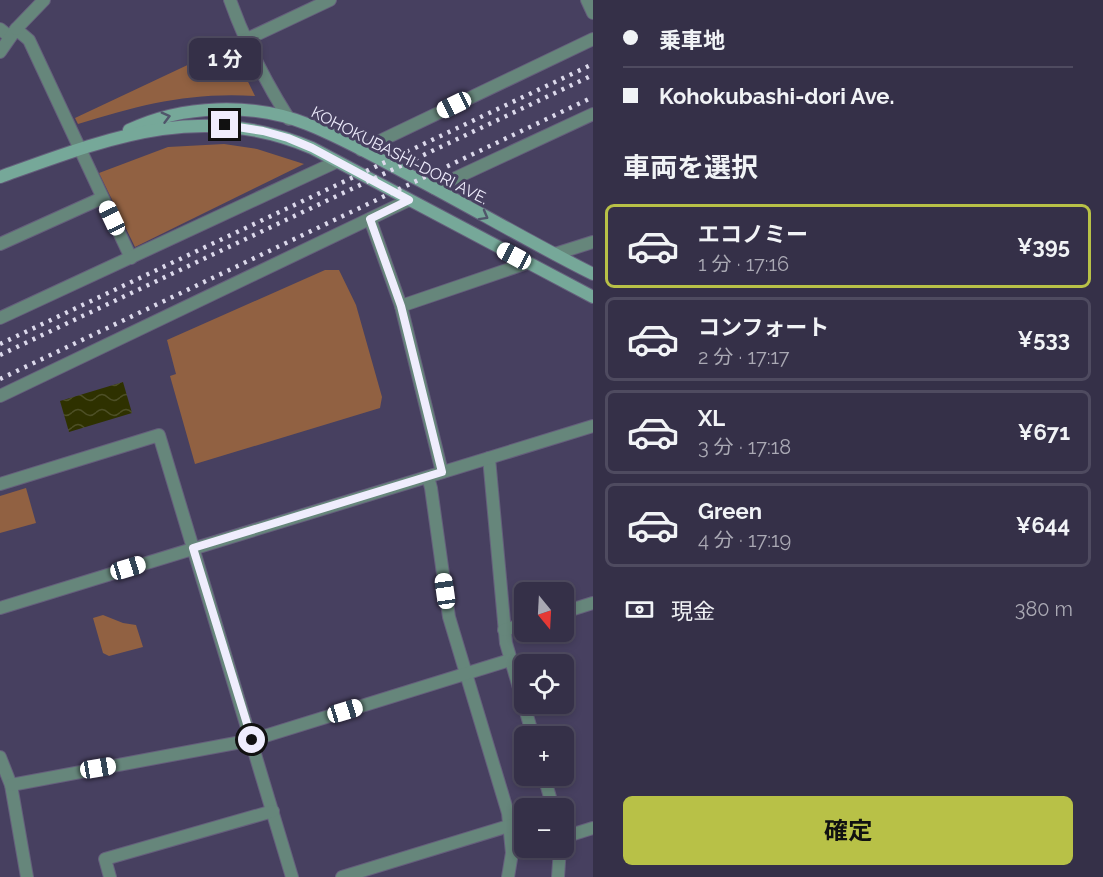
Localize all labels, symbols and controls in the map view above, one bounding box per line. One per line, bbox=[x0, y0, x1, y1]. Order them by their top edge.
text: 乗車地 bbox=[659, 27, 725, 53]
callout: 1 分 bbox=[189, 38, 261, 80]
text: 1 分 bbox=[208, 47, 242, 71]
text: Kohokubashi-dori Ave. bbox=[659, 83, 894, 109]
car bbox=[434, 89, 474, 121]
street label: KOHOKUBASHI-DORI AVE. bbox=[308, 102, 491, 208]
one-way arrow bbox=[161, 111, 171, 124]
route end bbox=[211, 111, 238, 138]
text: 車両を選択 bbox=[623, 152, 758, 183]
car bbox=[96, 198, 128, 238]
one-way arrow bbox=[477, 209, 488, 220]
icon: car bbox=[626, 219, 680, 273]
text: エコノミー bbox=[698, 221, 808, 247]
text: ¥395 bbox=[1017, 233, 1070, 259]
car bbox=[494, 240, 534, 272]
text: 1 分 · 17:16 bbox=[698, 252, 789, 276]
icon: car bbox=[626, 312, 680, 366]
text: コンフォート bbox=[698, 314, 829, 340]
text: ¥533 bbox=[1018, 326, 1070, 352]
text: 2 分 · 17:17 bbox=[698, 345, 790, 369]
icon: car bbox=[626, 405, 680, 459]
text: XL bbox=[698, 405, 725, 431]
text: ¥671 bbox=[1018, 419, 1070, 445]
text: 3 分 · 17:18 bbox=[698, 435, 791, 459]
icon: car bbox=[626, 498, 680, 552]
text: Green bbox=[698, 498, 762, 524]
text: ¥644 bbox=[1016, 512, 1070, 538]
text: 4 分 · 17:19 bbox=[698, 528, 791, 552]
car bbox=[108, 554, 148, 582]
car bbox=[434, 572, 456, 610]
north arrow bbox=[514, 582, 574, 642]
map controls bbox=[514, 582, 574, 858]
icon: cash bbox=[623, 593, 656, 626]
text: 380 m bbox=[1015, 597, 1073, 621]
text: 現金 bbox=[671, 598, 715, 624]
button: locate bbox=[514, 654, 574, 714]
car bbox=[325, 697, 365, 725]
route start bbox=[238, 726, 265, 753]
button: + bbox=[514, 726, 574, 786]
car bbox=[79, 756, 117, 780]
button: 確定 bbox=[623, 796, 1073, 865]
button: − bbox=[514, 798, 574, 858]

